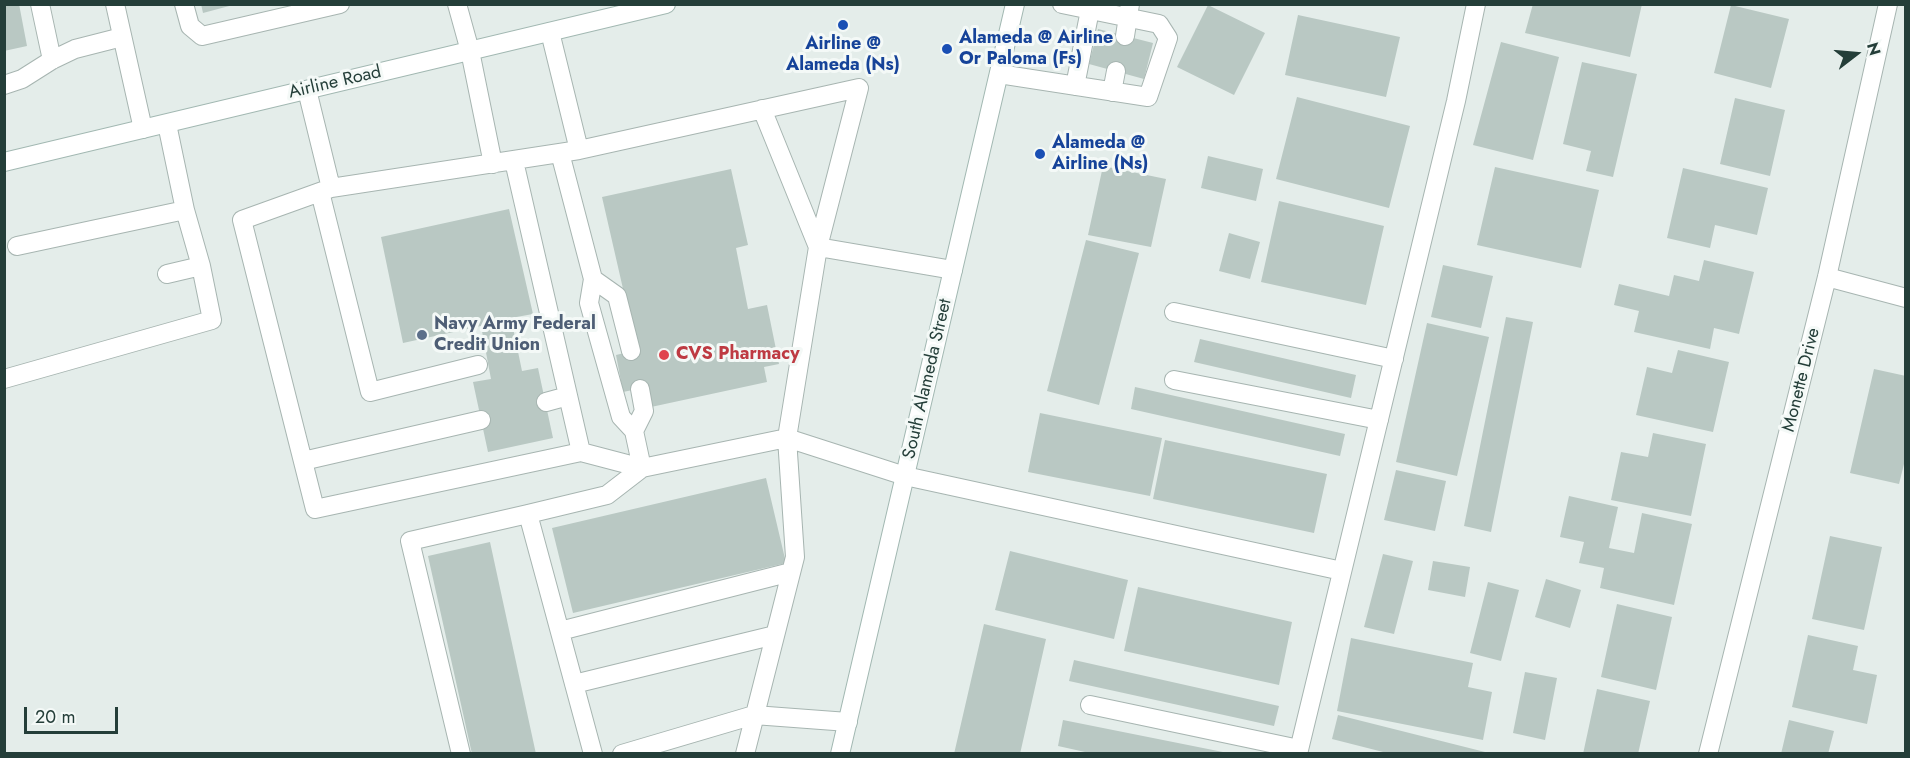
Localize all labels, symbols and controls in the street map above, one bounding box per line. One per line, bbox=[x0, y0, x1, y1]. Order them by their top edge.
marker: Airline @ Alameda (Ns) bbox=[836, 18, 850, 32]
north arrow bbox=[1826, 24, 1886, 84]
place label: Alameda @ Airline Or Paloma (Fs) bbox=[959, 28, 1113, 70]
place label: Airline @ Alameda (Ns) bbox=[786, 34, 900, 76]
text: N bbox=[1861, 40, 1887, 58]
marker: Alameda @ Airline Or Paloma (Fs) bbox=[940, 42, 954, 56]
street label: Airline Road bbox=[287, 62, 383, 104]
place label: Alameda @ Airline (Ns) bbox=[1052, 133, 1148, 176]
marker: Alameda @ Airline (Ns) bbox=[1033, 147, 1047, 161]
street label: South Alameda Street bbox=[899, 297, 957, 461]
place label: Navy Army Federal Credit Union bbox=[434, 314, 596, 356]
street label: Monette Drive bbox=[1779, 326, 1825, 434]
marker: Navy Army Federal Credit Union bbox=[415, 328, 429, 342]
place label: CVS Pharmacy bbox=[676, 344, 800, 366]
marker: CVS Pharmacy bbox=[657, 348, 671, 362]
scale bar bbox=[27, 695, 122, 733]
text: 20 m bbox=[35, 704, 75, 730]

